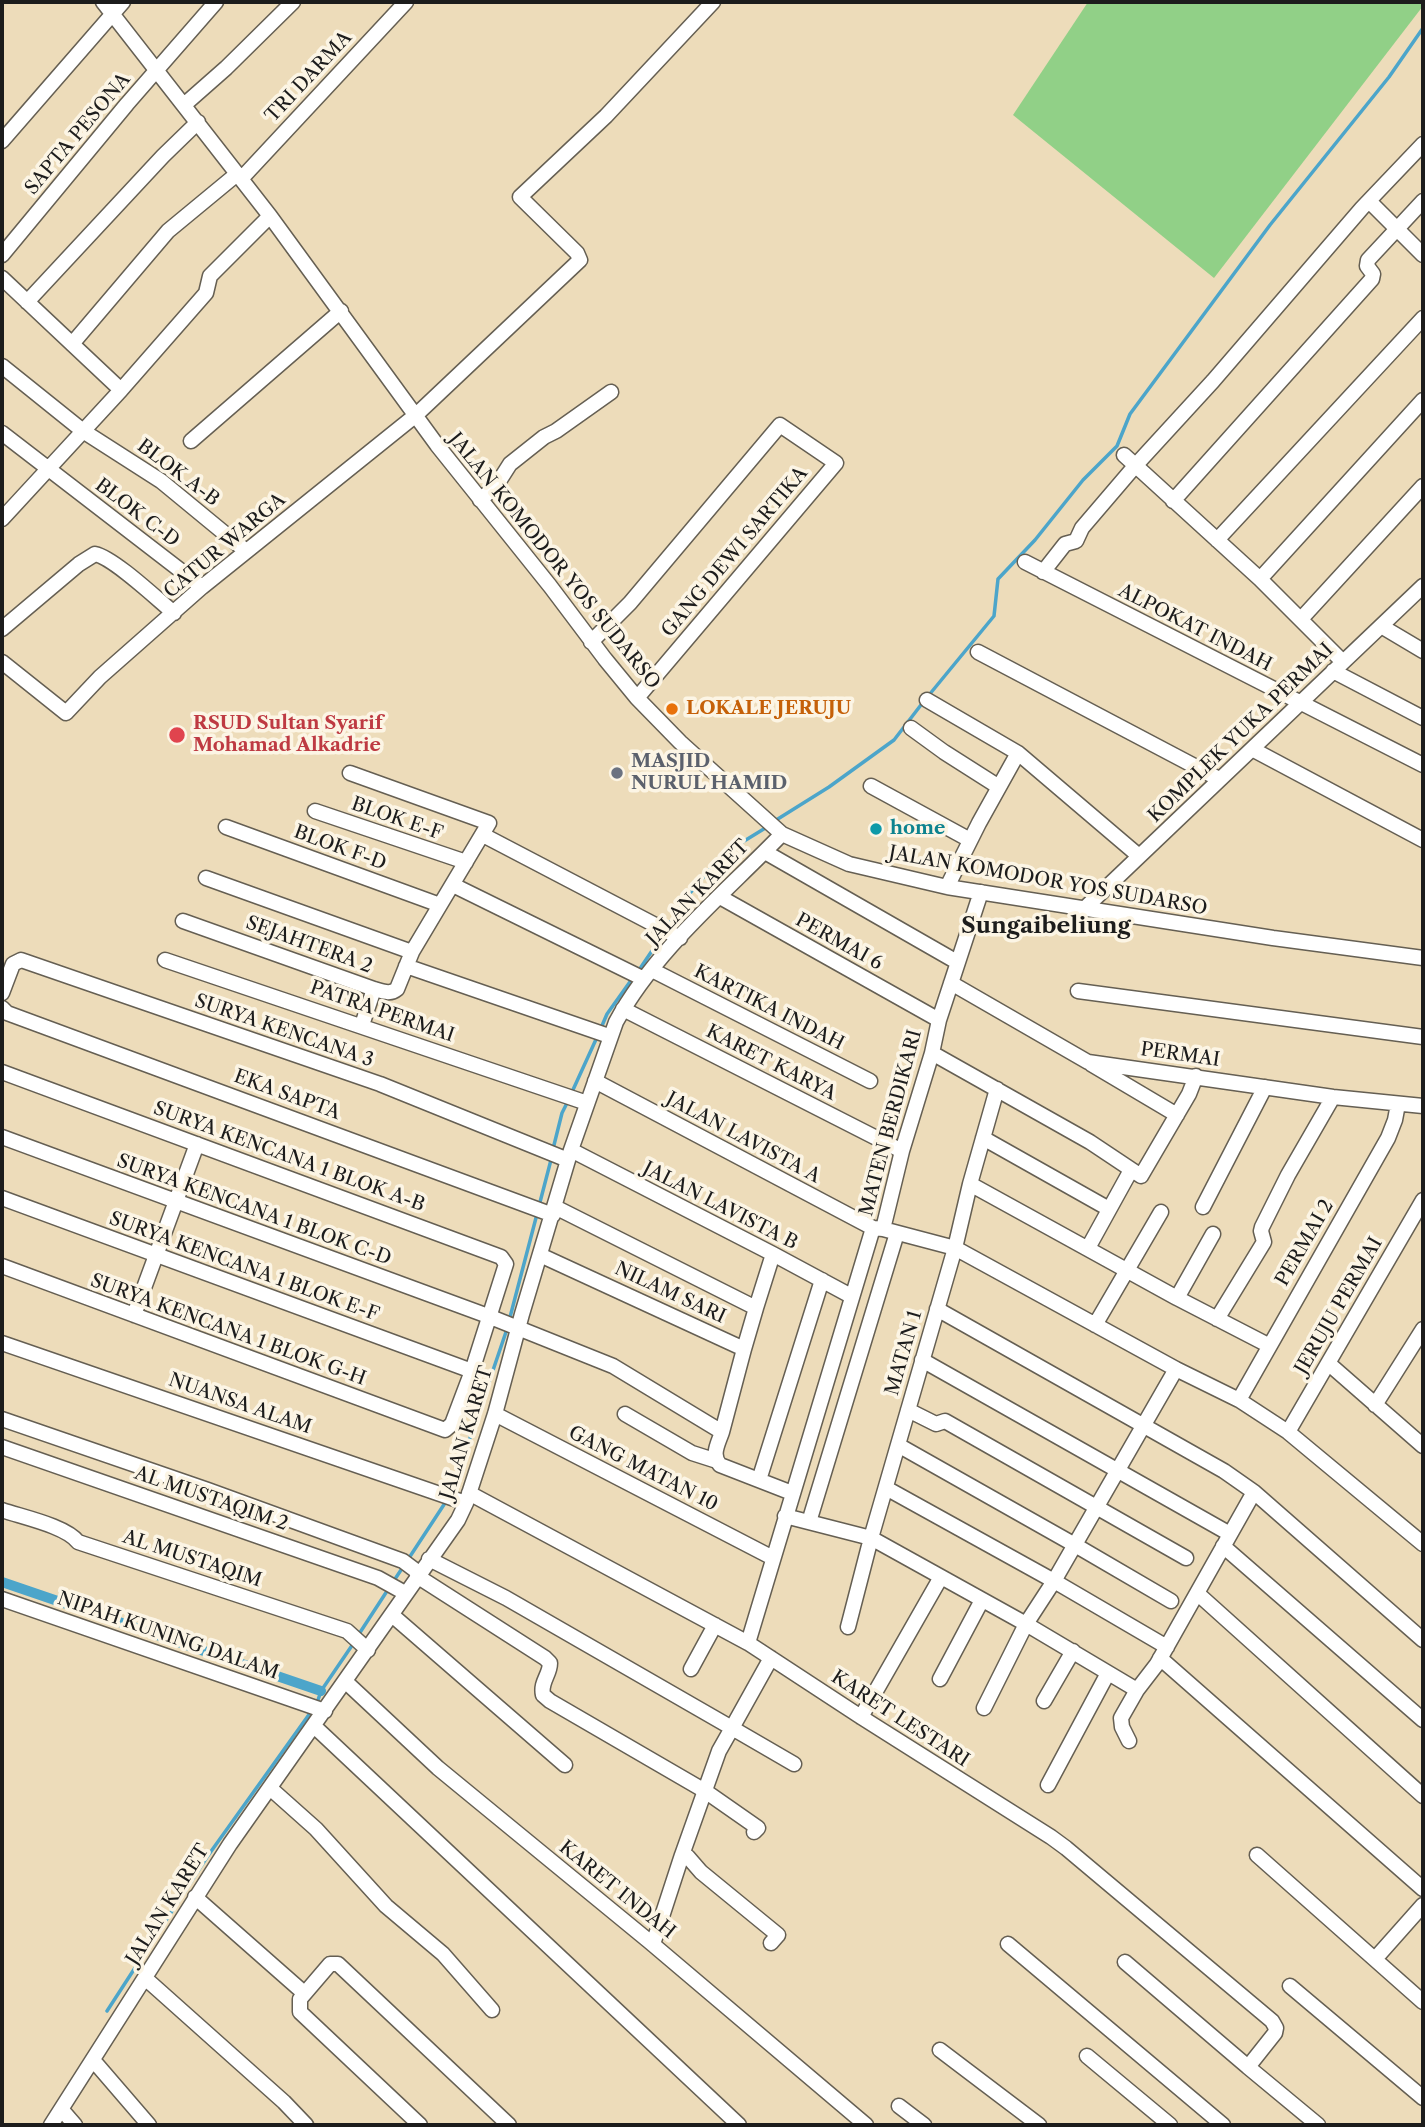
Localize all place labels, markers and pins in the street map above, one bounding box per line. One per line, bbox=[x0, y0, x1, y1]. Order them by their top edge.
place label: LOKALE JERUJU bbox=[686, 698, 851, 720]
marker: LOKALE JERUJU bbox=[664, 701, 680, 717]
place label: RSUD Sultan Syarif Mohamad Alkadrie bbox=[193, 713, 383, 757]
marker: RSUD Sultan Syarif Mohamad Alkadrie bbox=[167, 725, 187, 745]
place label: MASJID NURUL HAMID bbox=[631, 751, 787, 795]
marker: MASJID NURUL HAMID bbox=[609, 765, 625, 781]
place label: home bbox=[890, 818, 945, 840]
marker: home bbox=[868, 821, 884, 837]

